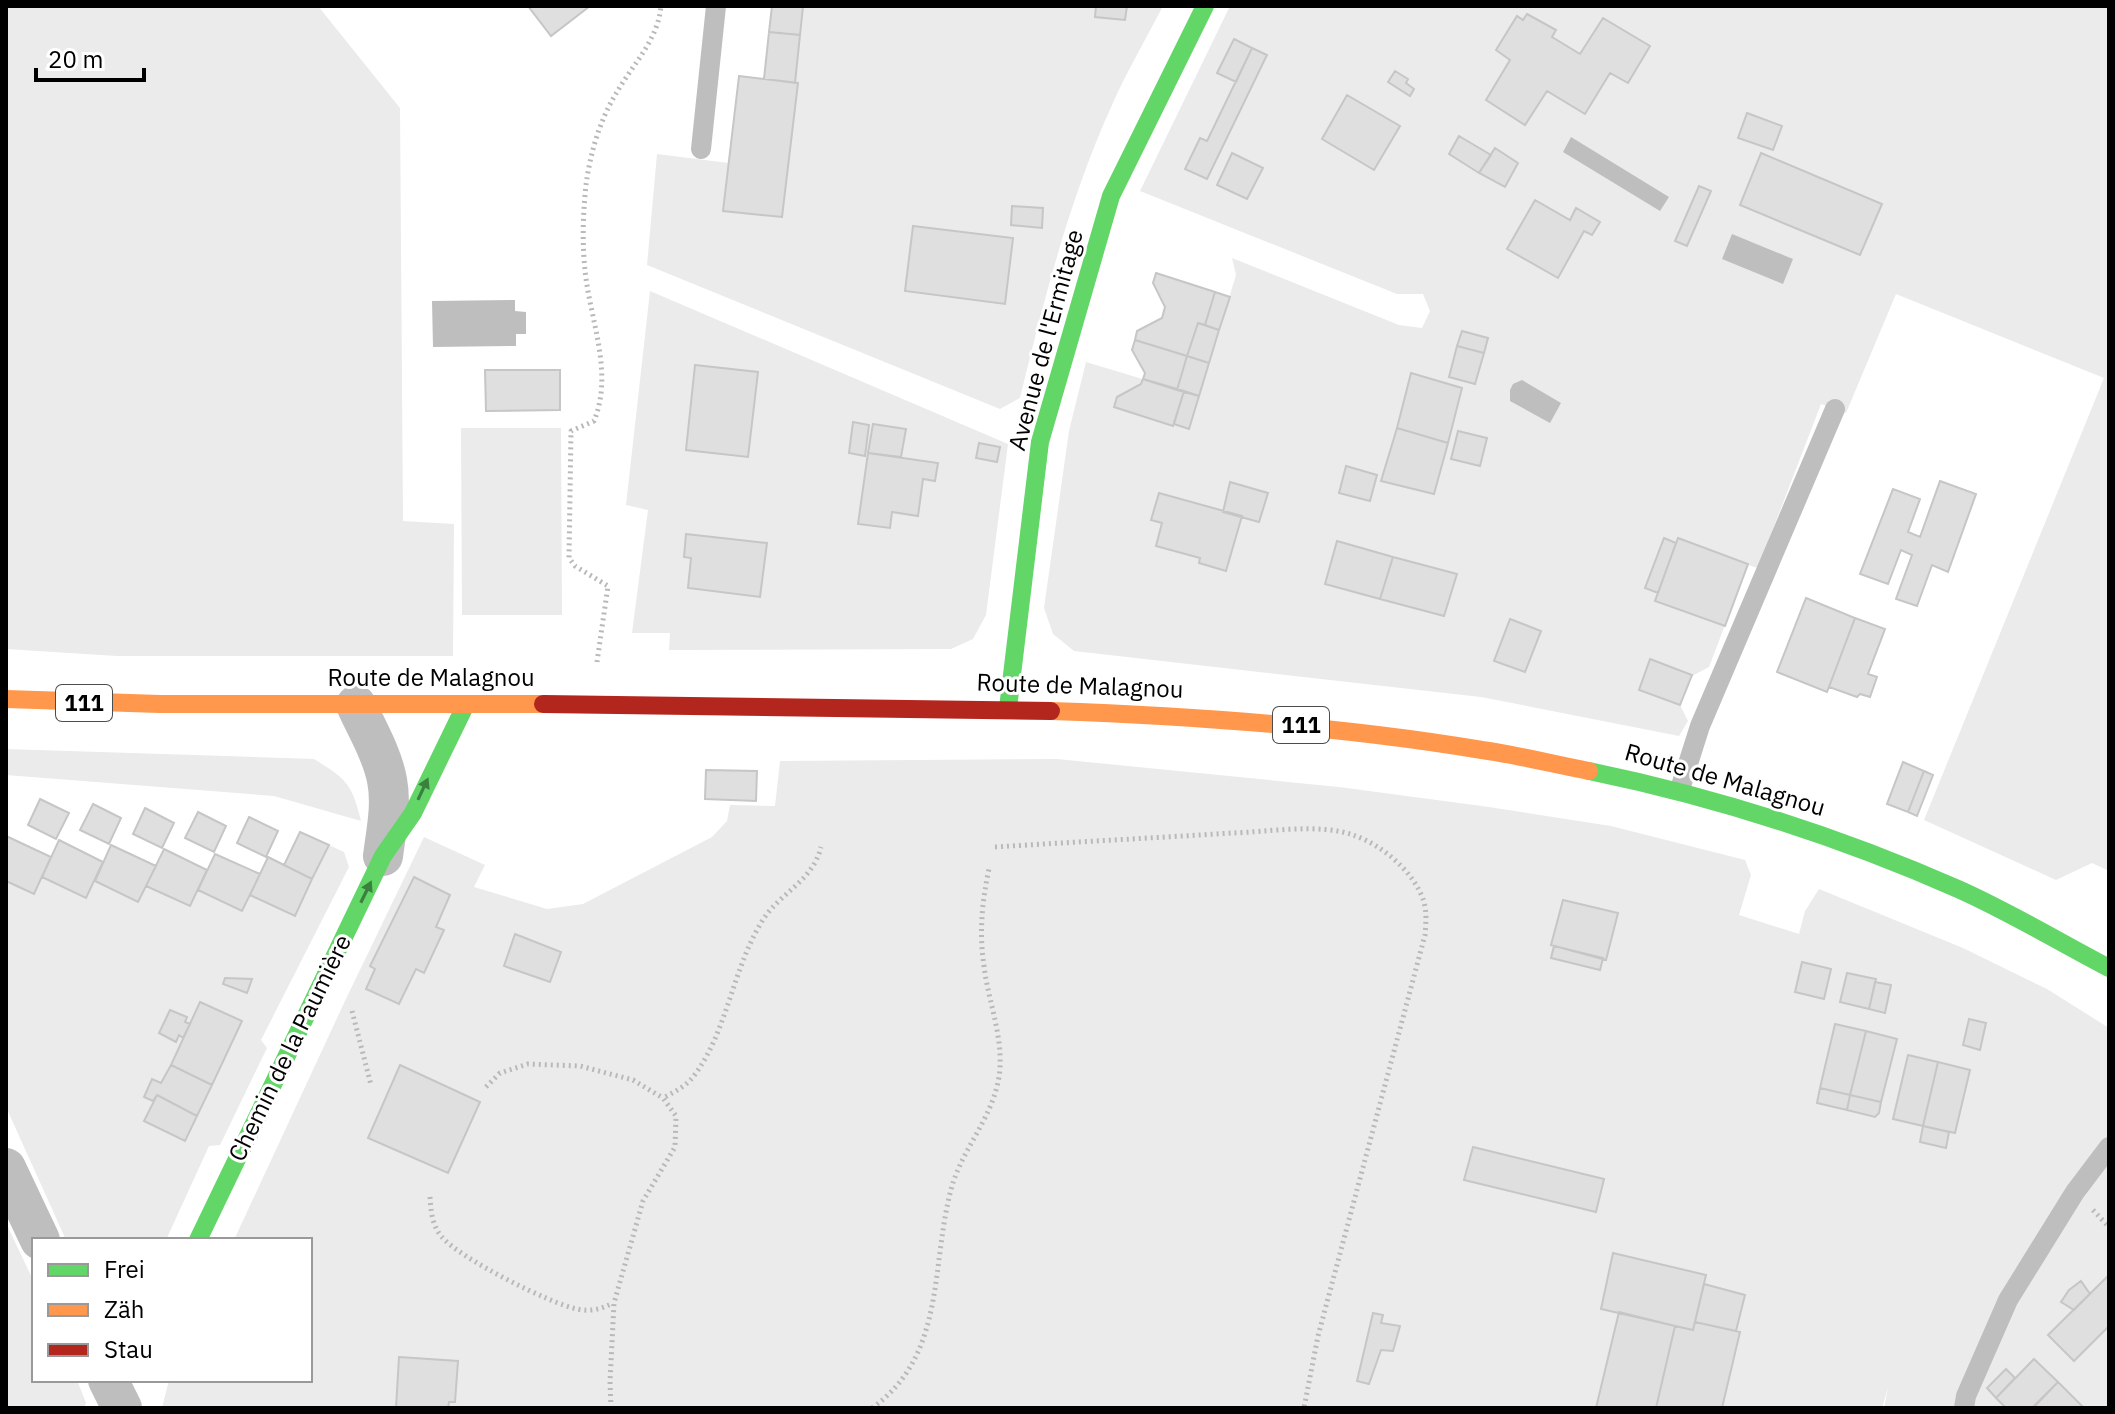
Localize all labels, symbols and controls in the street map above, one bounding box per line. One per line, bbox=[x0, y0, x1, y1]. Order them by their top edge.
scale bar bbox=[36, 32, 144, 82]
text: 20 m bbox=[48, 43, 103, 75]
street label: Avenue de l'Ermitage bbox=[1000, 226, 1090, 454]
street label: Route de Malagnou bbox=[327, 661, 535, 693]
street label: Route de Malagnou bbox=[976, 665, 1184, 705]
road number: 111 bbox=[56, 685, 112, 721]
road number: 111 bbox=[1273, 707, 1329, 743]
street label: Route de Malagnou bbox=[1621, 735, 1829, 823]
one-way arrow bbox=[417, 778, 430, 801]
one-way arrow bbox=[359, 881, 372, 904]
street label: Chemin de la Paumière bbox=[220, 929, 358, 1166]
legend bbox=[32, 1238, 312, 1382]
text: Frei bbox=[104, 1253, 145, 1285]
text: Zäh bbox=[104, 1293, 144, 1325]
text: Stau bbox=[104, 1333, 153, 1365]

